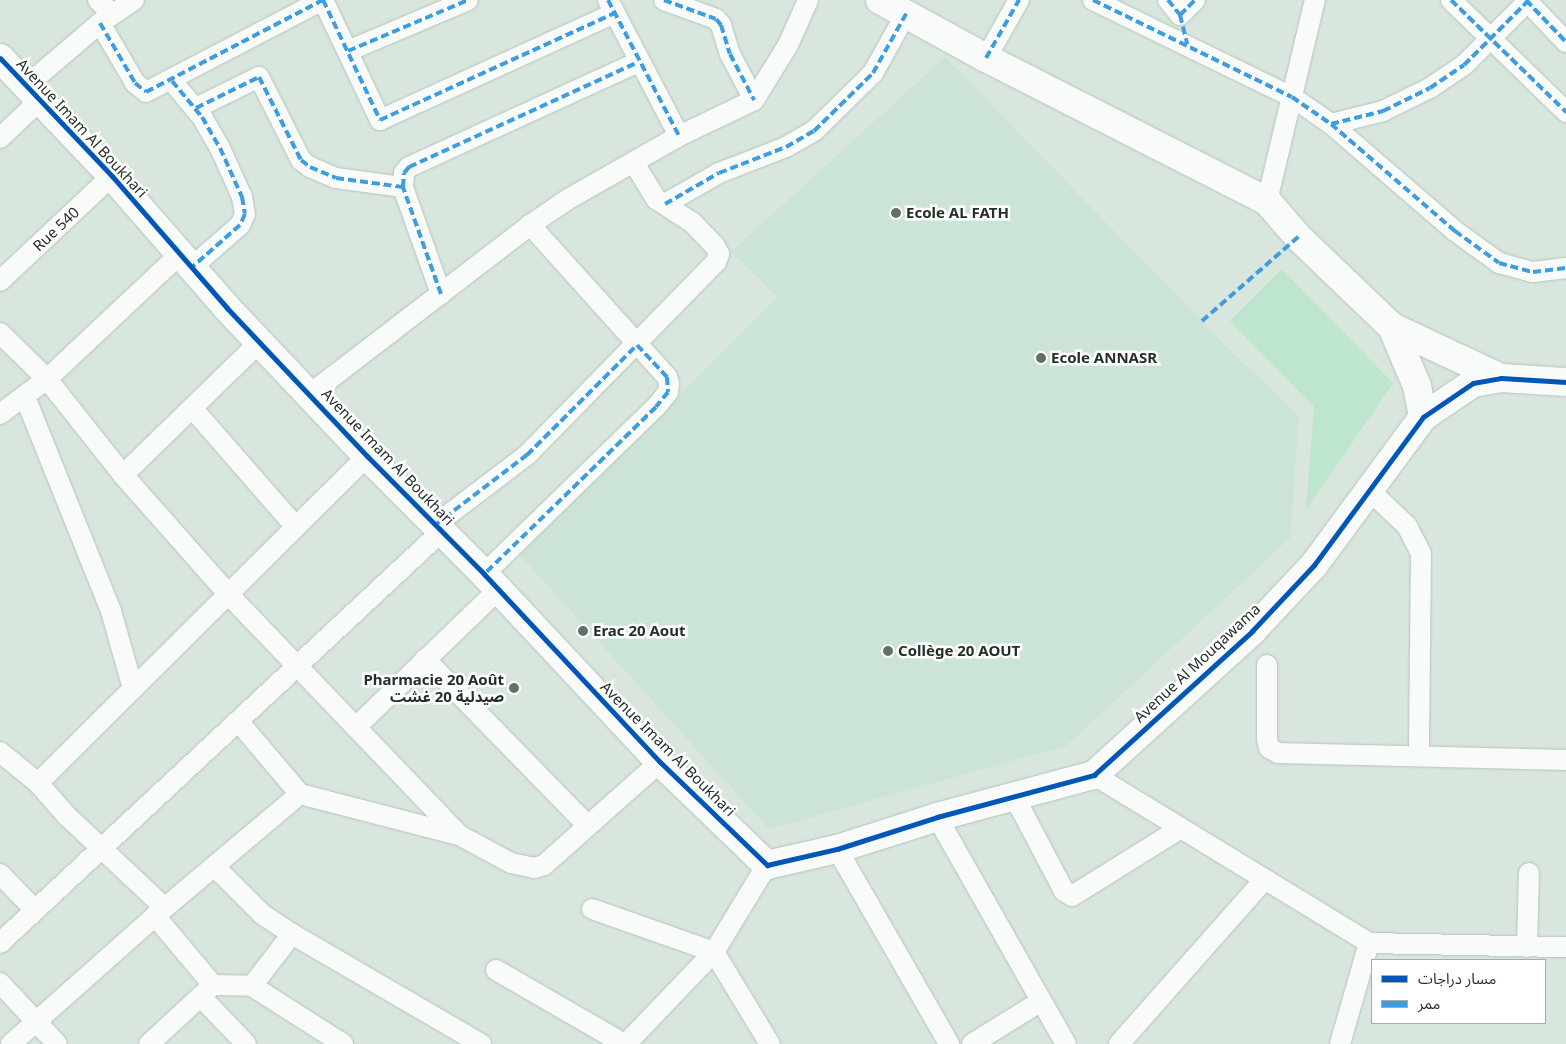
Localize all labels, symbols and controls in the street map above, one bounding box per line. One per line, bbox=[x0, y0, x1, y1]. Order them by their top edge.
street label: Avenue Imam Al Boukhari bbox=[13, 55, 151, 201]
street label: Rue 540 bbox=[29, 203, 83, 255]
place label: Ecole AL FATH bbox=[906, 204, 1009, 222]
marker: Ecole AL FATH bbox=[890, 207, 902, 219]
place label: Ecole ANNASR bbox=[1051, 349, 1157, 367]
marker: Ecole ANNASR bbox=[1035, 352, 1047, 364]
street label: Avenue Imam Al Boukhari bbox=[318, 385, 458, 529]
street label: Avenue Al Mouqawama bbox=[1130, 600, 1264, 726]
place label: Erac 20 Aout bbox=[593, 622, 686, 640]
marker: Erac 20 Aout bbox=[577, 625, 589, 637]
place label: Collège 20 AOUT bbox=[898, 642, 1020, 660]
marker: Collège 20 AOUT bbox=[882, 645, 894, 657]
place label: Pharmacie 20 Août صيدلية 20 غشت bbox=[363, 670, 504, 705]
street label: Avenue Imam Al Boukhari bbox=[597, 678, 739, 820]
marker: Pharmacie 20 Août صيدلية 20 غشت bbox=[508, 682, 520, 694]
legend bbox=[1371, 959, 1546, 1024]
text: مسار دراجات bbox=[1418, 968, 1496, 988]
text: ممر bbox=[1418, 993, 1441, 1013]

